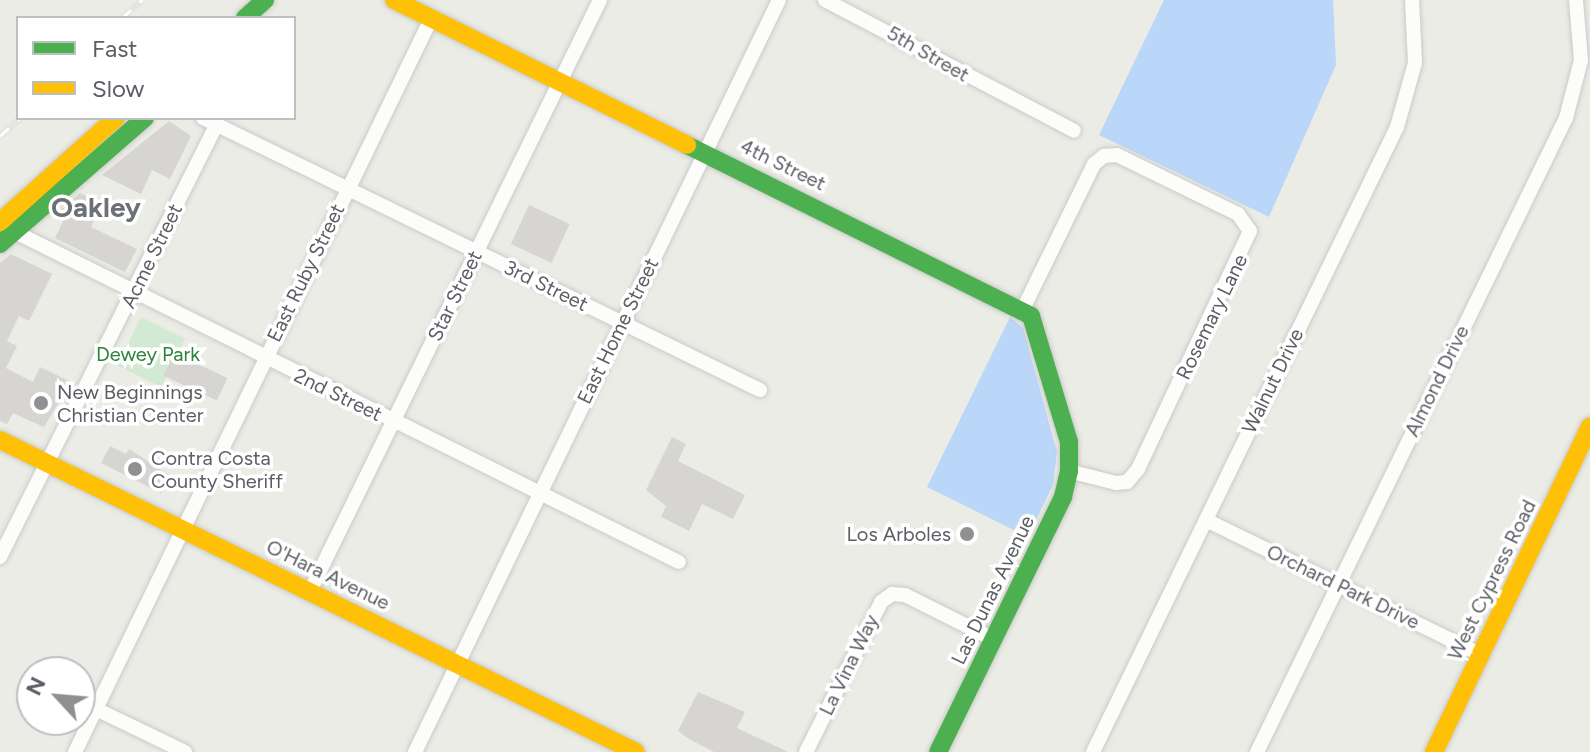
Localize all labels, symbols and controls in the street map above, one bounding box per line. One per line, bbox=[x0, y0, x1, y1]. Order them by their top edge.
legend bbox=[16, 16, 296, 120]
street label: 5th Street bbox=[883, 21, 973, 87]
text: Fast bbox=[92, 34, 137, 63]
text: Slow bbox=[92, 74, 144, 103]
street label: 4th Street bbox=[736, 134, 830, 196]
district label: Oakley bbox=[51, 190, 141, 224]
street label: Acme Street bbox=[116, 200, 188, 312]
street label: East Ruby Street bbox=[262, 200, 350, 346]
street label: Star Street bbox=[423, 247, 487, 345]
street label: Rosemary Lane bbox=[1171, 250, 1253, 384]
street label: East Home Street bbox=[572, 254, 664, 408]
street label: 3rd Street bbox=[500, 255, 592, 317]
street label: Almond Drive bbox=[1400, 322, 1474, 440]
street label: Walnut Drive bbox=[1237, 324, 1309, 438]
park label: Dewey Park bbox=[96, 342, 200, 366]
street label: 2nd Street bbox=[290, 363, 386, 427]
place label: New Beginnings Christian Center bbox=[57, 380, 203, 427]
marker: New Beginnings Christian Center bbox=[32, 394, 50, 412]
place label: Contra Costa County Sheriff bbox=[151, 446, 283, 493]
marker: Contra Costa County Sheriff bbox=[126, 460, 144, 478]
street label: West Cypress Road bbox=[1443, 496, 1541, 664]
street label: Las Dunas Avenue bbox=[946, 511, 1040, 669]
place label: Los Arboles bbox=[846, 522, 951, 546]
marker: Los Arboles bbox=[958, 525, 976, 543]
street label: O'Hara Avenue bbox=[262, 535, 394, 615]
street label: Orchard Park Drive bbox=[1263, 540, 1423, 634]
street label: La Vina Way bbox=[814, 611, 884, 719]
north arrow bbox=[16, 656, 96, 736]
text: N bbox=[20, 673, 52, 700]

